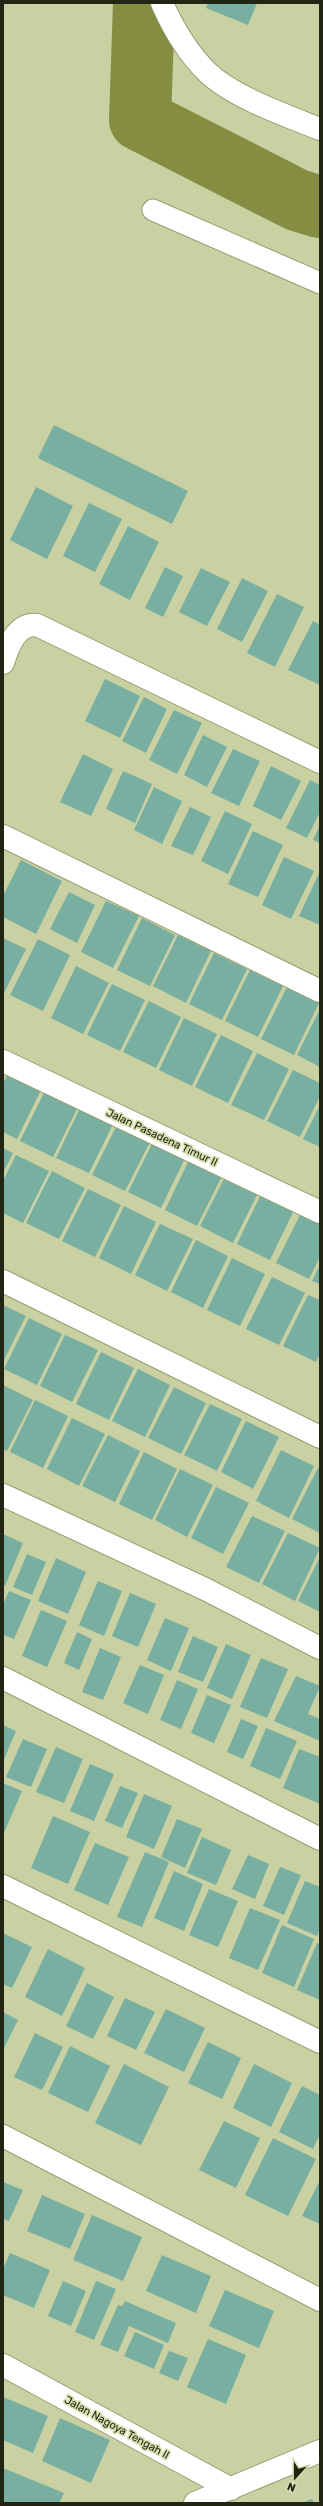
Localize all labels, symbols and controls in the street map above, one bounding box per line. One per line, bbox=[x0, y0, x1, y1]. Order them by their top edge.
street label: Jalan Pasadena Timur II bbox=[104, 1106, 220, 1169]
street label: Jalan Nagoya Tengah II bbox=[62, 2393, 172, 2462]
north arrow bbox=[275, 2458, 315, 2498]
text: N bbox=[285, 2479, 298, 2494]

